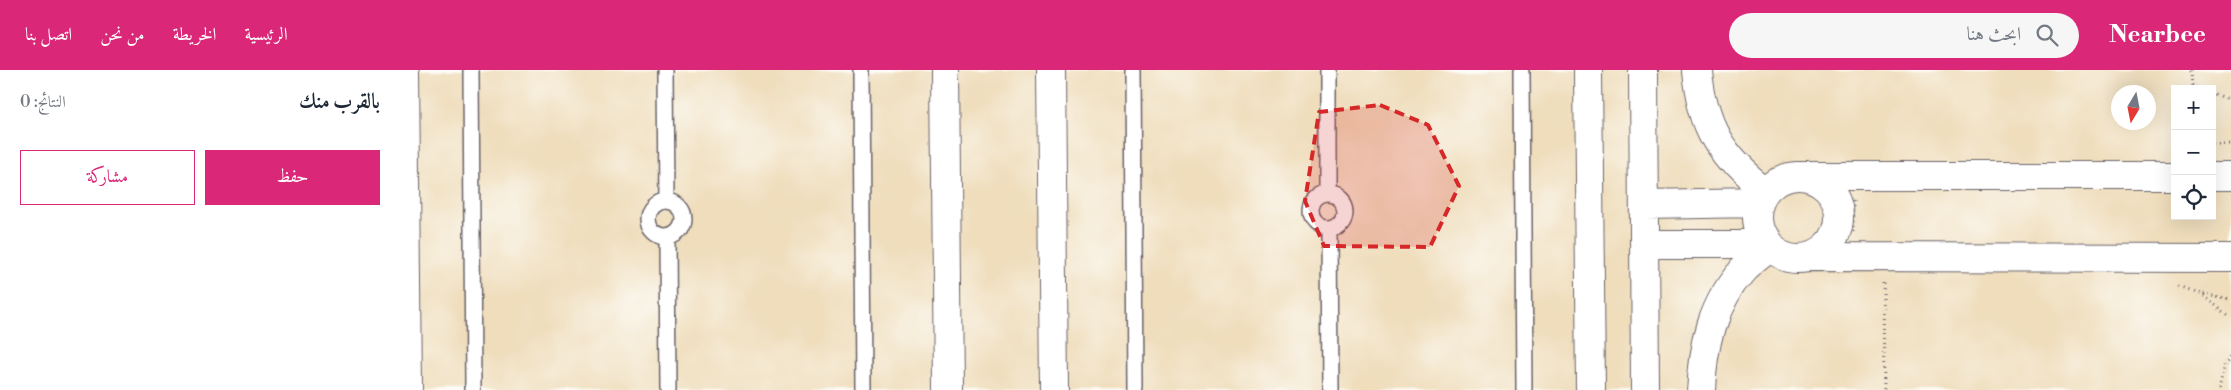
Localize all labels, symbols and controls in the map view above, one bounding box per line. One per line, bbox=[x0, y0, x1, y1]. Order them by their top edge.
search box bbox=[1729, 13, 2079, 58]
text: Nearbee bbox=[2109, 20, 2206, 50]
icon: search bbox=[2033, 21, 2061, 49]
text: ابحث هنا bbox=[1966, 22, 2021, 46]
text: اتصل بنا bbox=[25, 23, 72, 46]
text: من نحن bbox=[100, 23, 145, 46]
text: الخريطة bbox=[173, 23, 216, 46]
text: الرئيسية bbox=[244, 23, 288, 46]
north arrow bbox=[2111, 85, 2156, 130]
map controls bbox=[2171, 85, 2216, 220]
button: + bbox=[2171, 85, 2216, 130]
text: بالقرب منك bbox=[299, 89, 380, 115]
text: النتائج: 0 bbox=[20, 92, 66, 112]
button: − bbox=[2171, 130, 2216, 175]
button: مشاركة bbox=[20, 150, 195, 205]
button: حفظ bbox=[205, 150, 380, 205]
button: locate bbox=[2171, 175, 2216, 220]

